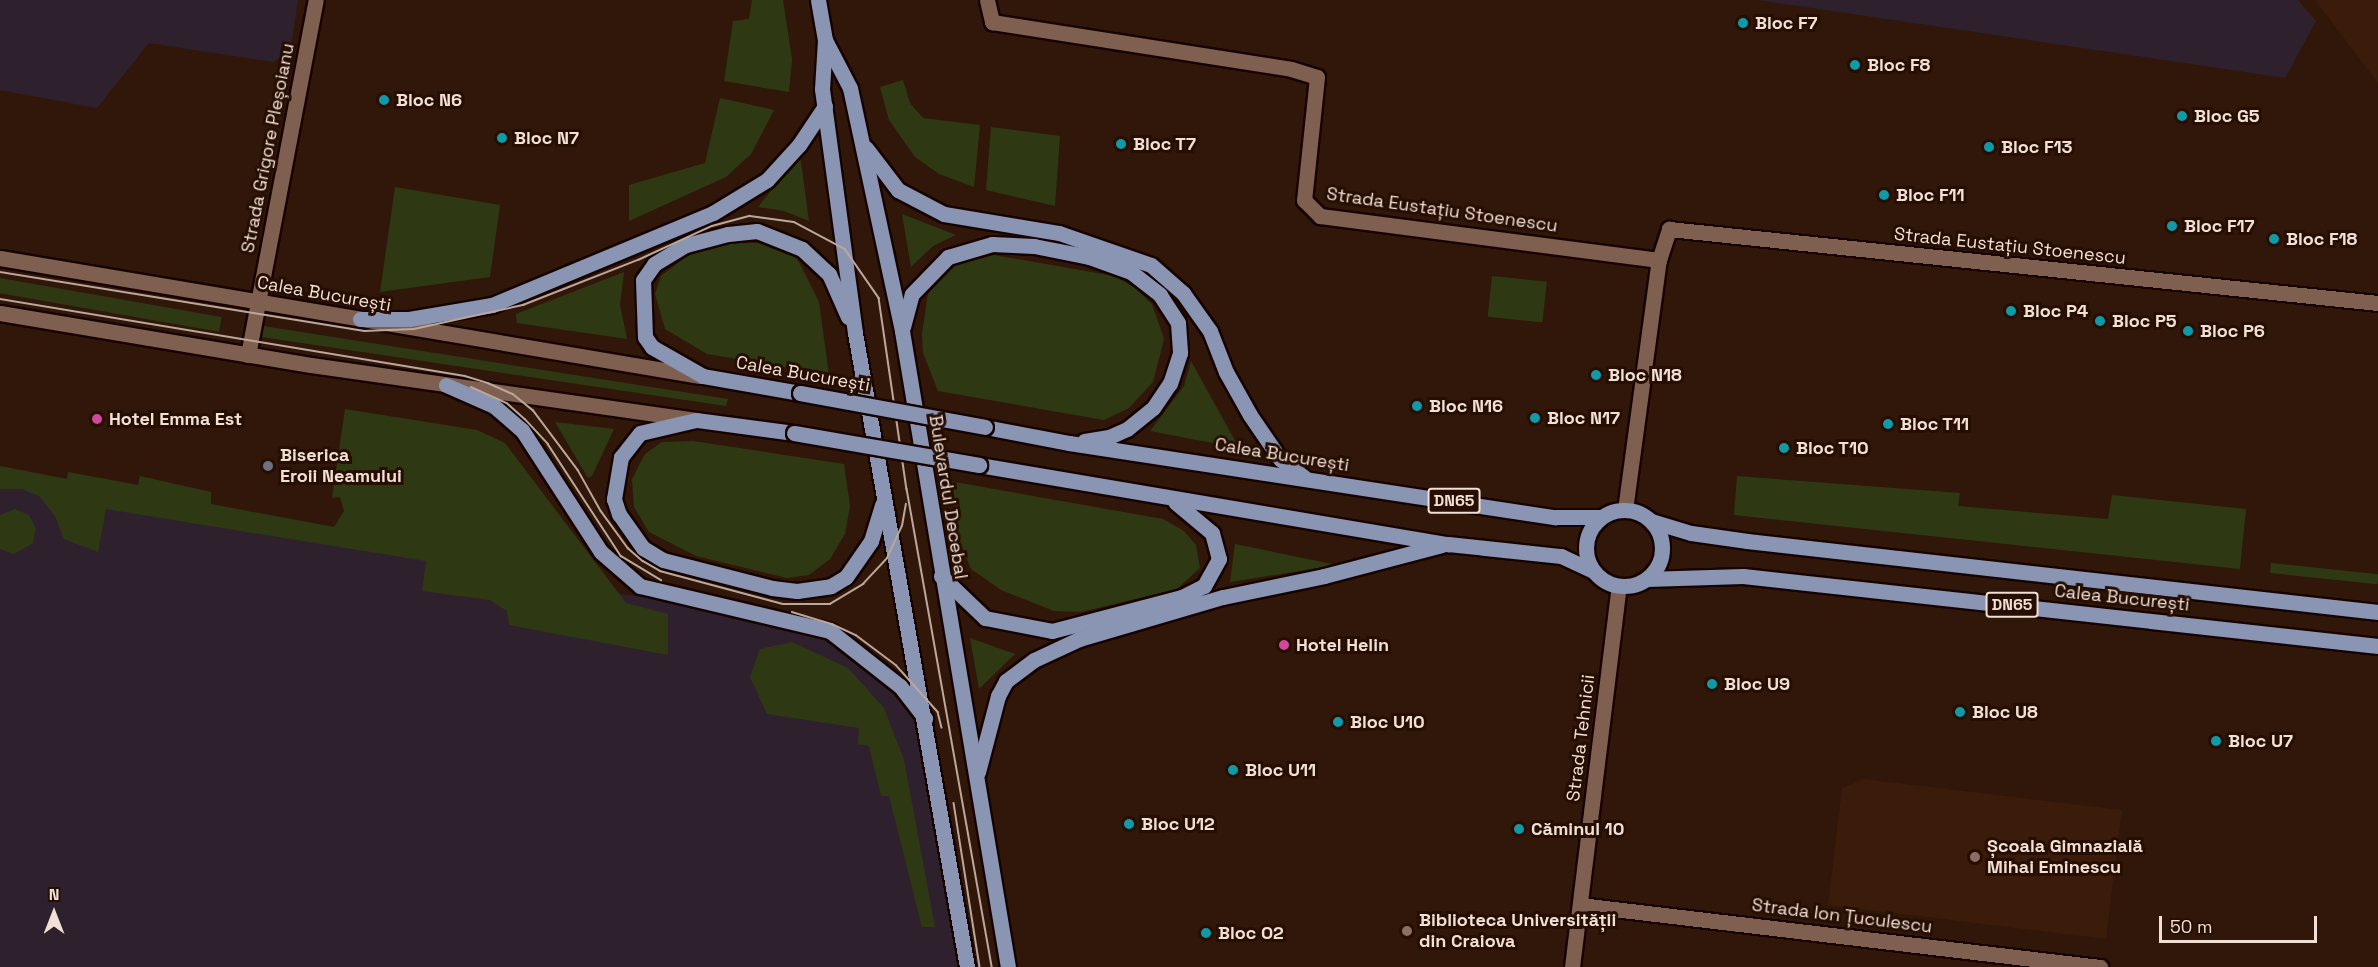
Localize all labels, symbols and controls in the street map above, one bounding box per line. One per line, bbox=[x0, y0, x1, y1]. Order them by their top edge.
place label: Bloc F7 bbox=[1755, 12, 1817, 34]
marker: Bloc F7 bbox=[1736, 16, 1750, 30]
street label: Strada Grigore Pleșoianu bbox=[237, 41, 299, 255]
place label: Bloc F8 bbox=[1867, 54, 1930, 76]
marker: Bloc F8 bbox=[1848, 58, 1862, 72]
place label: Bloc N6 bbox=[396, 89, 462, 111]
marker: Bloc N6 bbox=[377, 93, 391, 107]
place label: Bloc G5 bbox=[2194, 105, 2260, 127]
marker: Bloc G5 bbox=[2175, 109, 2189, 123]
place label: Bloc N7 bbox=[514, 127, 579, 149]
marker: Bloc N7 bbox=[495, 131, 509, 145]
place label: Bloc T7 bbox=[1133, 133, 1196, 155]
place label: Bloc F13 bbox=[2001, 136, 2073, 158]
marker: Bloc T7 bbox=[1114, 137, 1128, 151]
marker: Bloc F13 bbox=[1982, 140, 1996, 154]
street label: Strada Eustațiu Stoenescu bbox=[1325, 183, 1559, 237]
place label: Bloc F11 bbox=[1896, 184, 1965, 206]
marker: Bloc F11 bbox=[1877, 188, 1891, 202]
place label: Bloc F17 bbox=[2184, 215, 2255, 237]
marker: Bloc F17 bbox=[2165, 219, 2179, 233]
street label: Strada Eustațiu Stoenescu bbox=[1893, 223, 2127, 269]
place label: Bloc F18 bbox=[2286, 228, 2357, 250]
marker: Bloc F18 bbox=[2267, 232, 2281, 246]
street label: Calea București bbox=[255, 272, 393, 316]
place label: Bloc P4 bbox=[2023, 300, 2088, 322]
marker: Bloc P4 bbox=[2004, 304, 2018, 318]
place label: Bloc P5 bbox=[2112, 310, 2177, 332]
marker: Bloc P5 bbox=[2093, 314, 2107, 328]
place label: Bloc P6 bbox=[2200, 320, 2265, 342]
marker: Bloc P6 bbox=[2181, 324, 2195, 338]
street label: Calea București bbox=[734, 352, 872, 396]
place label: Bloc N18 bbox=[1608, 364, 1682, 386]
marker: Bloc N18 bbox=[1589, 368, 1603, 382]
place label: Bloc N16 bbox=[1429, 395, 1503, 417]
marker: Bloc N16 bbox=[1410, 399, 1424, 413]
place label: Bloc N17 bbox=[1547, 407, 1620, 429]
place label: Hotel Emma Est bbox=[109, 408, 242, 430]
marker: Bloc N17 bbox=[1528, 411, 1542, 425]
marker: Hotel Emma Est bbox=[90, 412, 104, 426]
street label: Bulevardul Decebal bbox=[924, 413, 972, 581]
place label: Bloc T11 bbox=[1900, 413, 1970, 435]
marker: Bloc T11 bbox=[1881, 417, 1895, 431]
street label: Calea București bbox=[1213, 434, 1351, 476]
place label: Bloc T10 bbox=[1796, 437, 1869, 459]
marker: Bloc T10 bbox=[1777, 441, 1791, 455]
place label: Biserica Eroii Neamului bbox=[280, 445, 402, 488]
marker: Biserica Eroii Neamului bbox=[261, 459, 275, 473]
road number: DN65 bbox=[1427, 488, 1481, 514]
street label: Calea București bbox=[2053, 580, 2191, 616]
road number: DN65 bbox=[1985, 592, 2039, 618]
place label: Hotel Helin bbox=[1296, 634, 1389, 656]
marker: Hotel Helin bbox=[1277, 638, 1291, 652]
street label: Strada Tehnicii bbox=[1562, 673, 1600, 803]
place label: Bloc U9 bbox=[1724, 673, 1790, 695]
marker: Bloc U9 bbox=[1705, 677, 1719, 691]
place label: Bloc U8 bbox=[1972, 701, 2038, 723]
marker: Bloc U8 bbox=[1953, 705, 1967, 719]
place label: Bloc U10 bbox=[1350, 711, 1425, 733]
marker: Bloc U10 bbox=[1331, 715, 1345, 729]
place label: Bloc U7 bbox=[2228, 730, 2293, 752]
marker: Bloc U7 bbox=[2209, 734, 2223, 748]
place label: Bloc U11 bbox=[1245, 759, 1316, 781]
marker: Bloc U11 bbox=[1226, 763, 1240, 777]
place label: Bloc U12 bbox=[1141, 813, 1215, 835]
marker: Bloc U12 bbox=[1122, 817, 1136, 831]
place label: Căminul 10 bbox=[1531, 818, 1624, 840]
marker: Căminul 10 bbox=[1512, 822, 1526, 836]
place label: Școala Gimnazială Mihai Eminescu bbox=[1987, 836, 2143, 878]
marker: Școala Gimnazială Mihai Eminescu bbox=[1968, 850, 1982, 864]
north arrow bbox=[24, 883, 84, 943]
text: N bbox=[49, 884, 59, 905]
street label: Strada Ion Țuculescu bbox=[1750, 894, 1934, 938]
scale bar bbox=[2162, 904, 2320, 942]
place label: Biblioteca Universității din Craiova bbox=[1419, 910, 1616, 952]
text: 50 m bbox=[2170, 915, 2212, 938]
place label: Bloc O2 bbox=[1218, 922, 1284, 944]
marker: Biblioteca Universității din Craiova bbox=[1400, 924, 1414, 938]
marker: Bloc O2 bbox=[1199, 926, 1213, 940]

